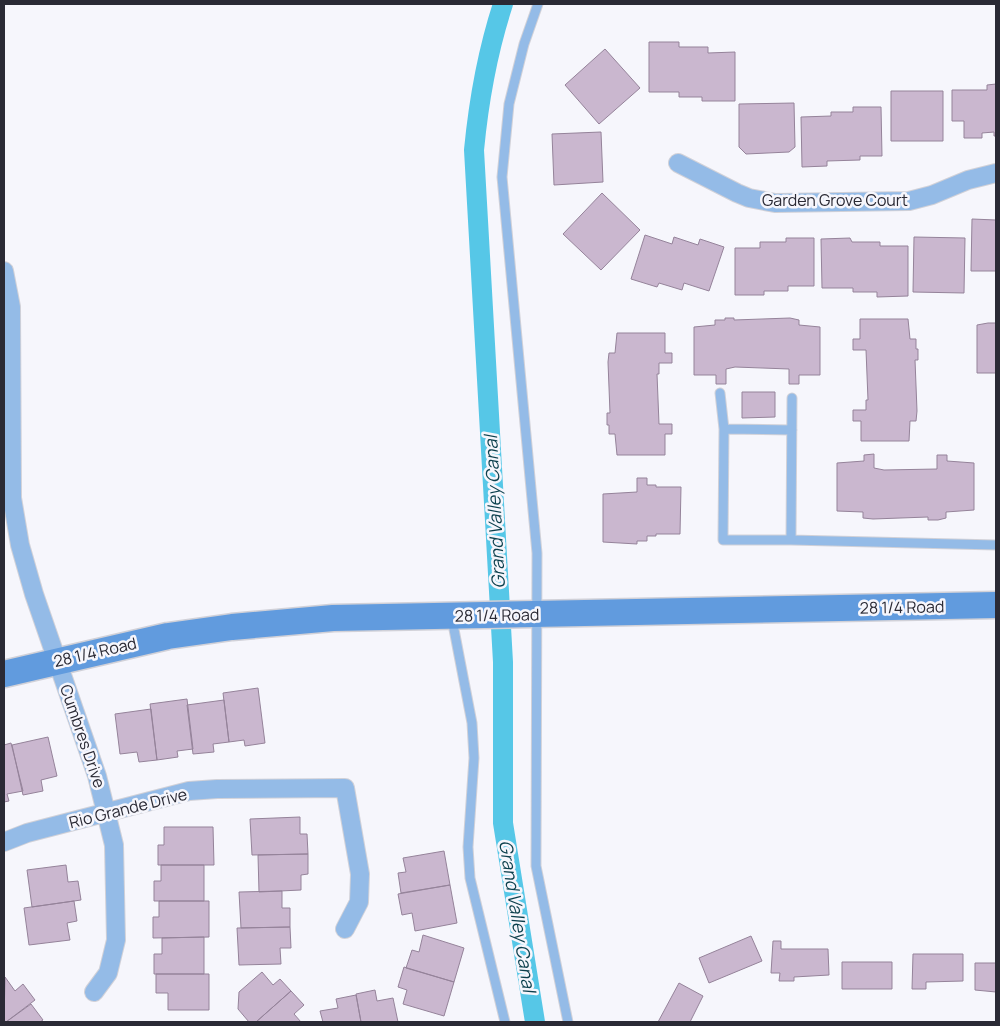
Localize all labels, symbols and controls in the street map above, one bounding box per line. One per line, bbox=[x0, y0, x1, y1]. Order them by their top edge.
street label: Garden Grove Court bbox=[762, 189, 908, 211]
water label: Grand Valley Canal bbox=[478, 432, 510, 589]
street label: 28 1/4 Road bbox=[860, 595, 944, 619]
street label: 28 1/4 Road bbox=[455, 603, 539, 627]
street label: 28 1/4 Road bbox=[51, 632, 139, 672]
street label: Cumbres Drive bbox=[55, 681, 111, 791]
street label: Rio Grande Drive bbox=[67, 783, 189, 833]
water label: Grand Valley Canal bbox=[494, 838, 542, 996]

